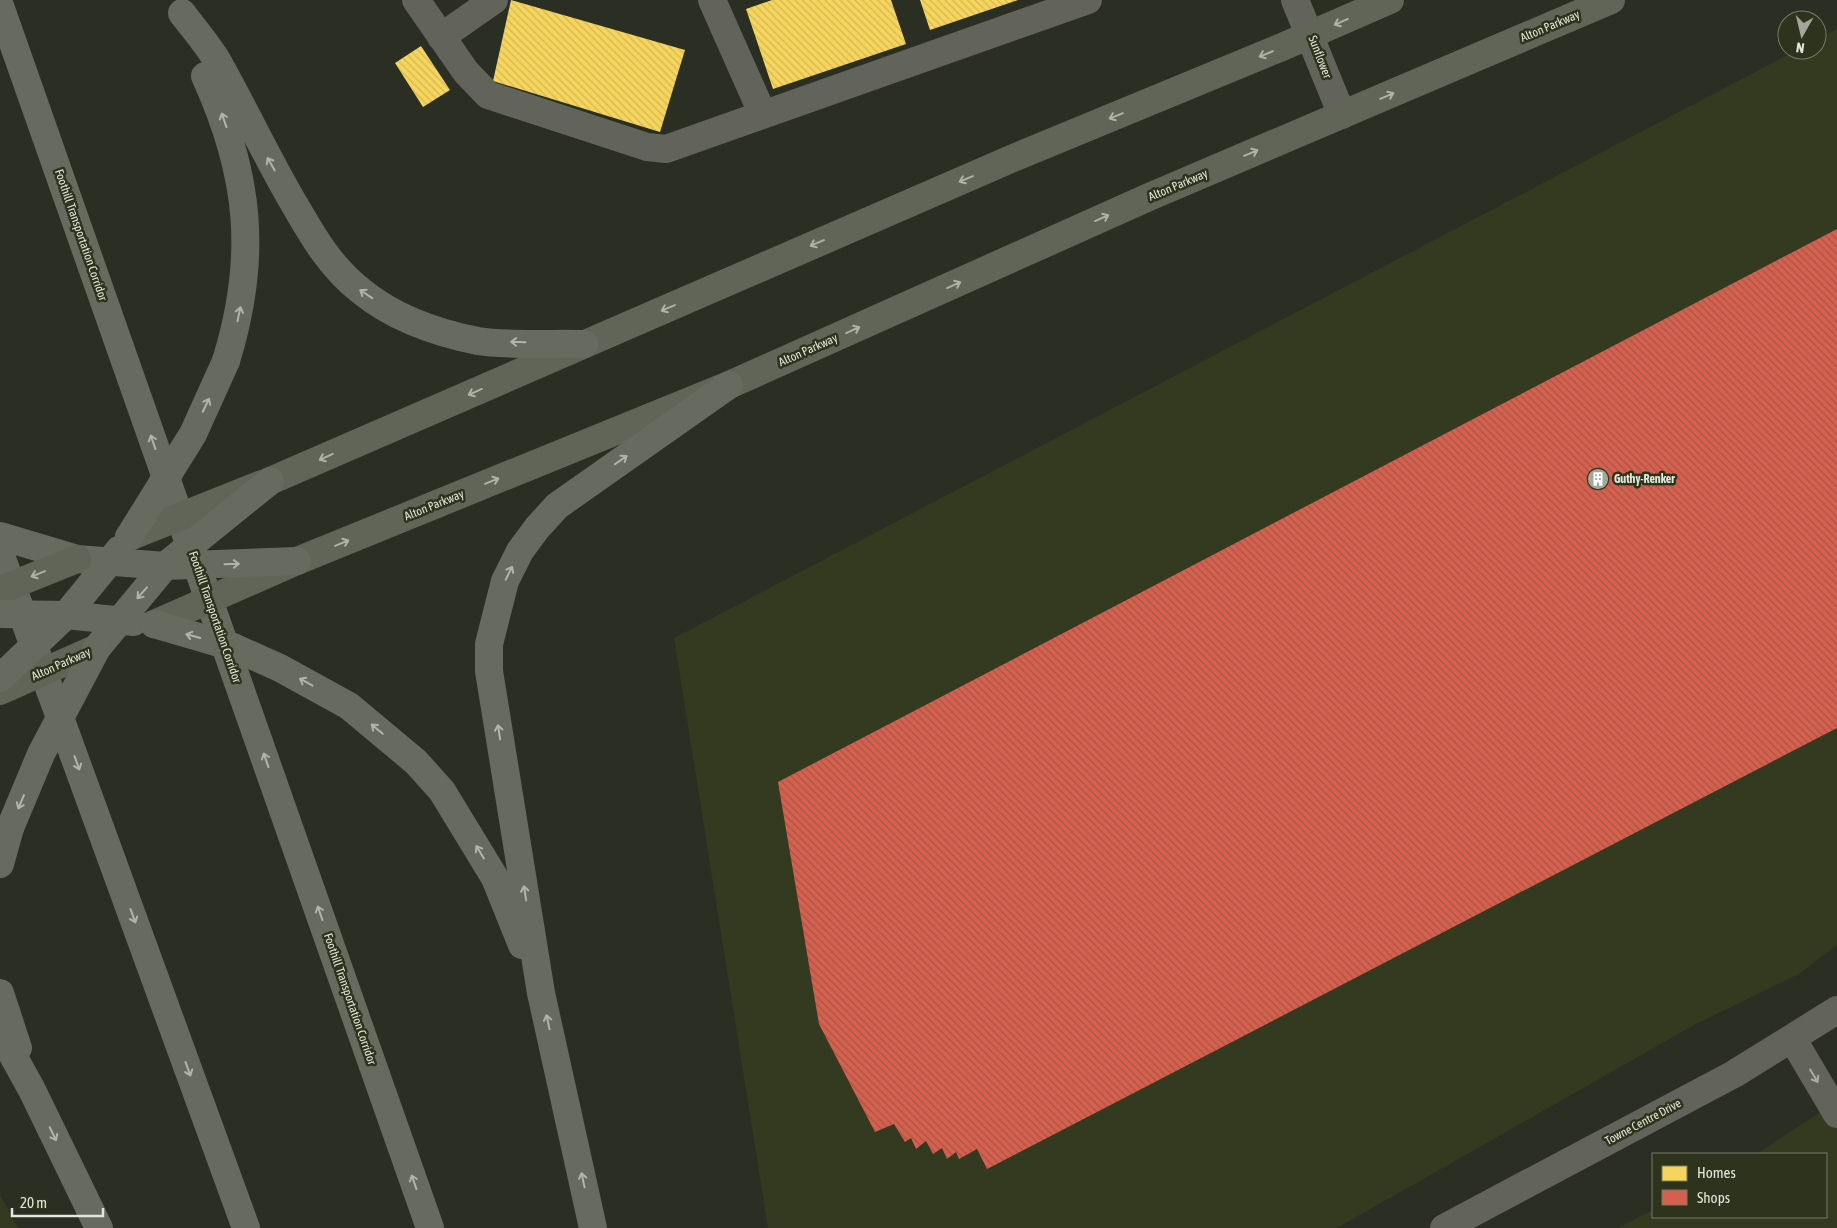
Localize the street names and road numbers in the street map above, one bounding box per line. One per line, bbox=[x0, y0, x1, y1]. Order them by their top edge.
street label: Alton Parkway bbox=[1518, 7, 1582, 45]
street label: Sunflower bbox=[1305, 34, 1335, 81]
street label: Alton Parkway bbox=[1146, 166, 1210, 204]
street label: Foothill Transportation Corridor bbox=[52, 167, 110, 303]
street label: Alton Parkway bbox=[776, 331, 840, 369]
street label: Alton Parkway bbox=[402, 487, 466, 523]
street label: Foothill Transportation Corridor bbox=[186, 549, 244, 685]
street label: Alton Parkway bbox=[29, 645, 93, 683]
street label: Foothill Transportation Corridor bbox=[321, 931, 379, 1067]
street label: Towne Centre Drive bbox=[1603, 1096, 1683, 1148]

